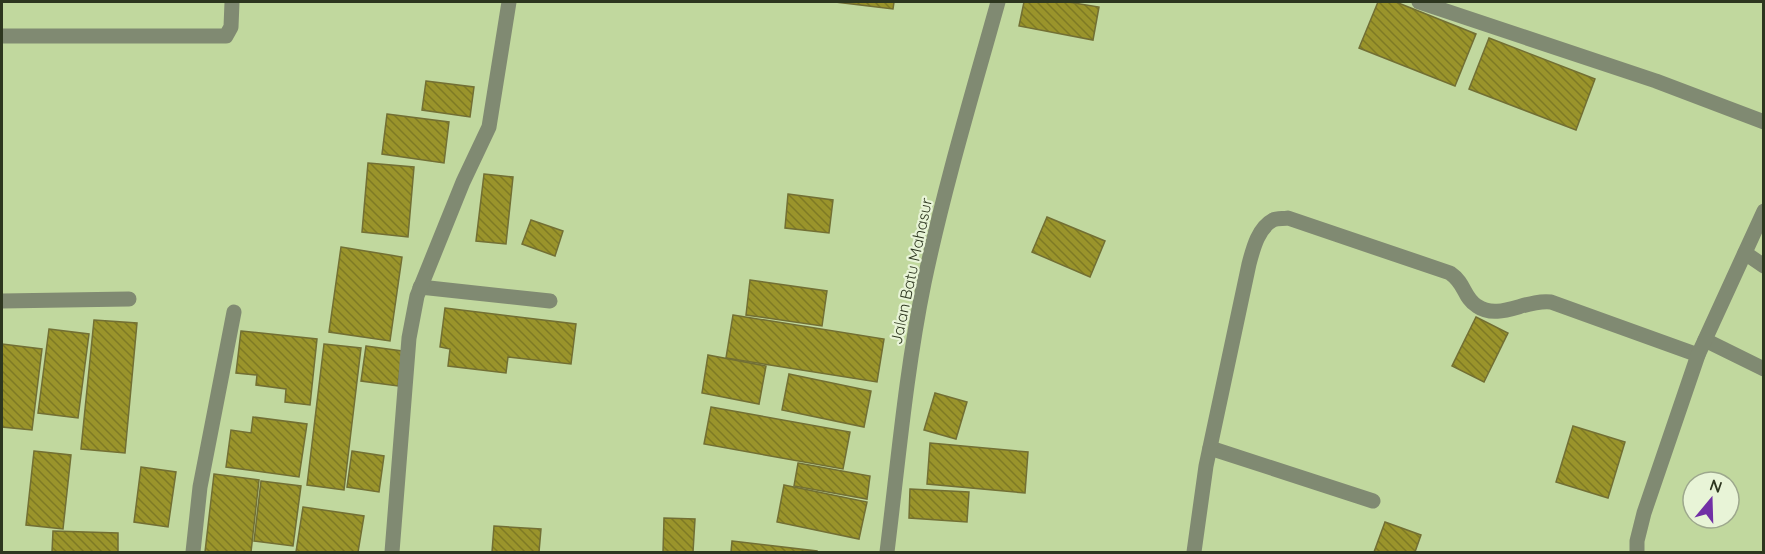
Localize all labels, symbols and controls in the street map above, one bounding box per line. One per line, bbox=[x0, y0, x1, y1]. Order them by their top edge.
street label: Jalan Batu Mahasur bbox=[886, 196, 936, 346]
north arrow bbox=[1681, 470, 1741, 530]
text: N bbox=[1707, 474, 1725, 497]

